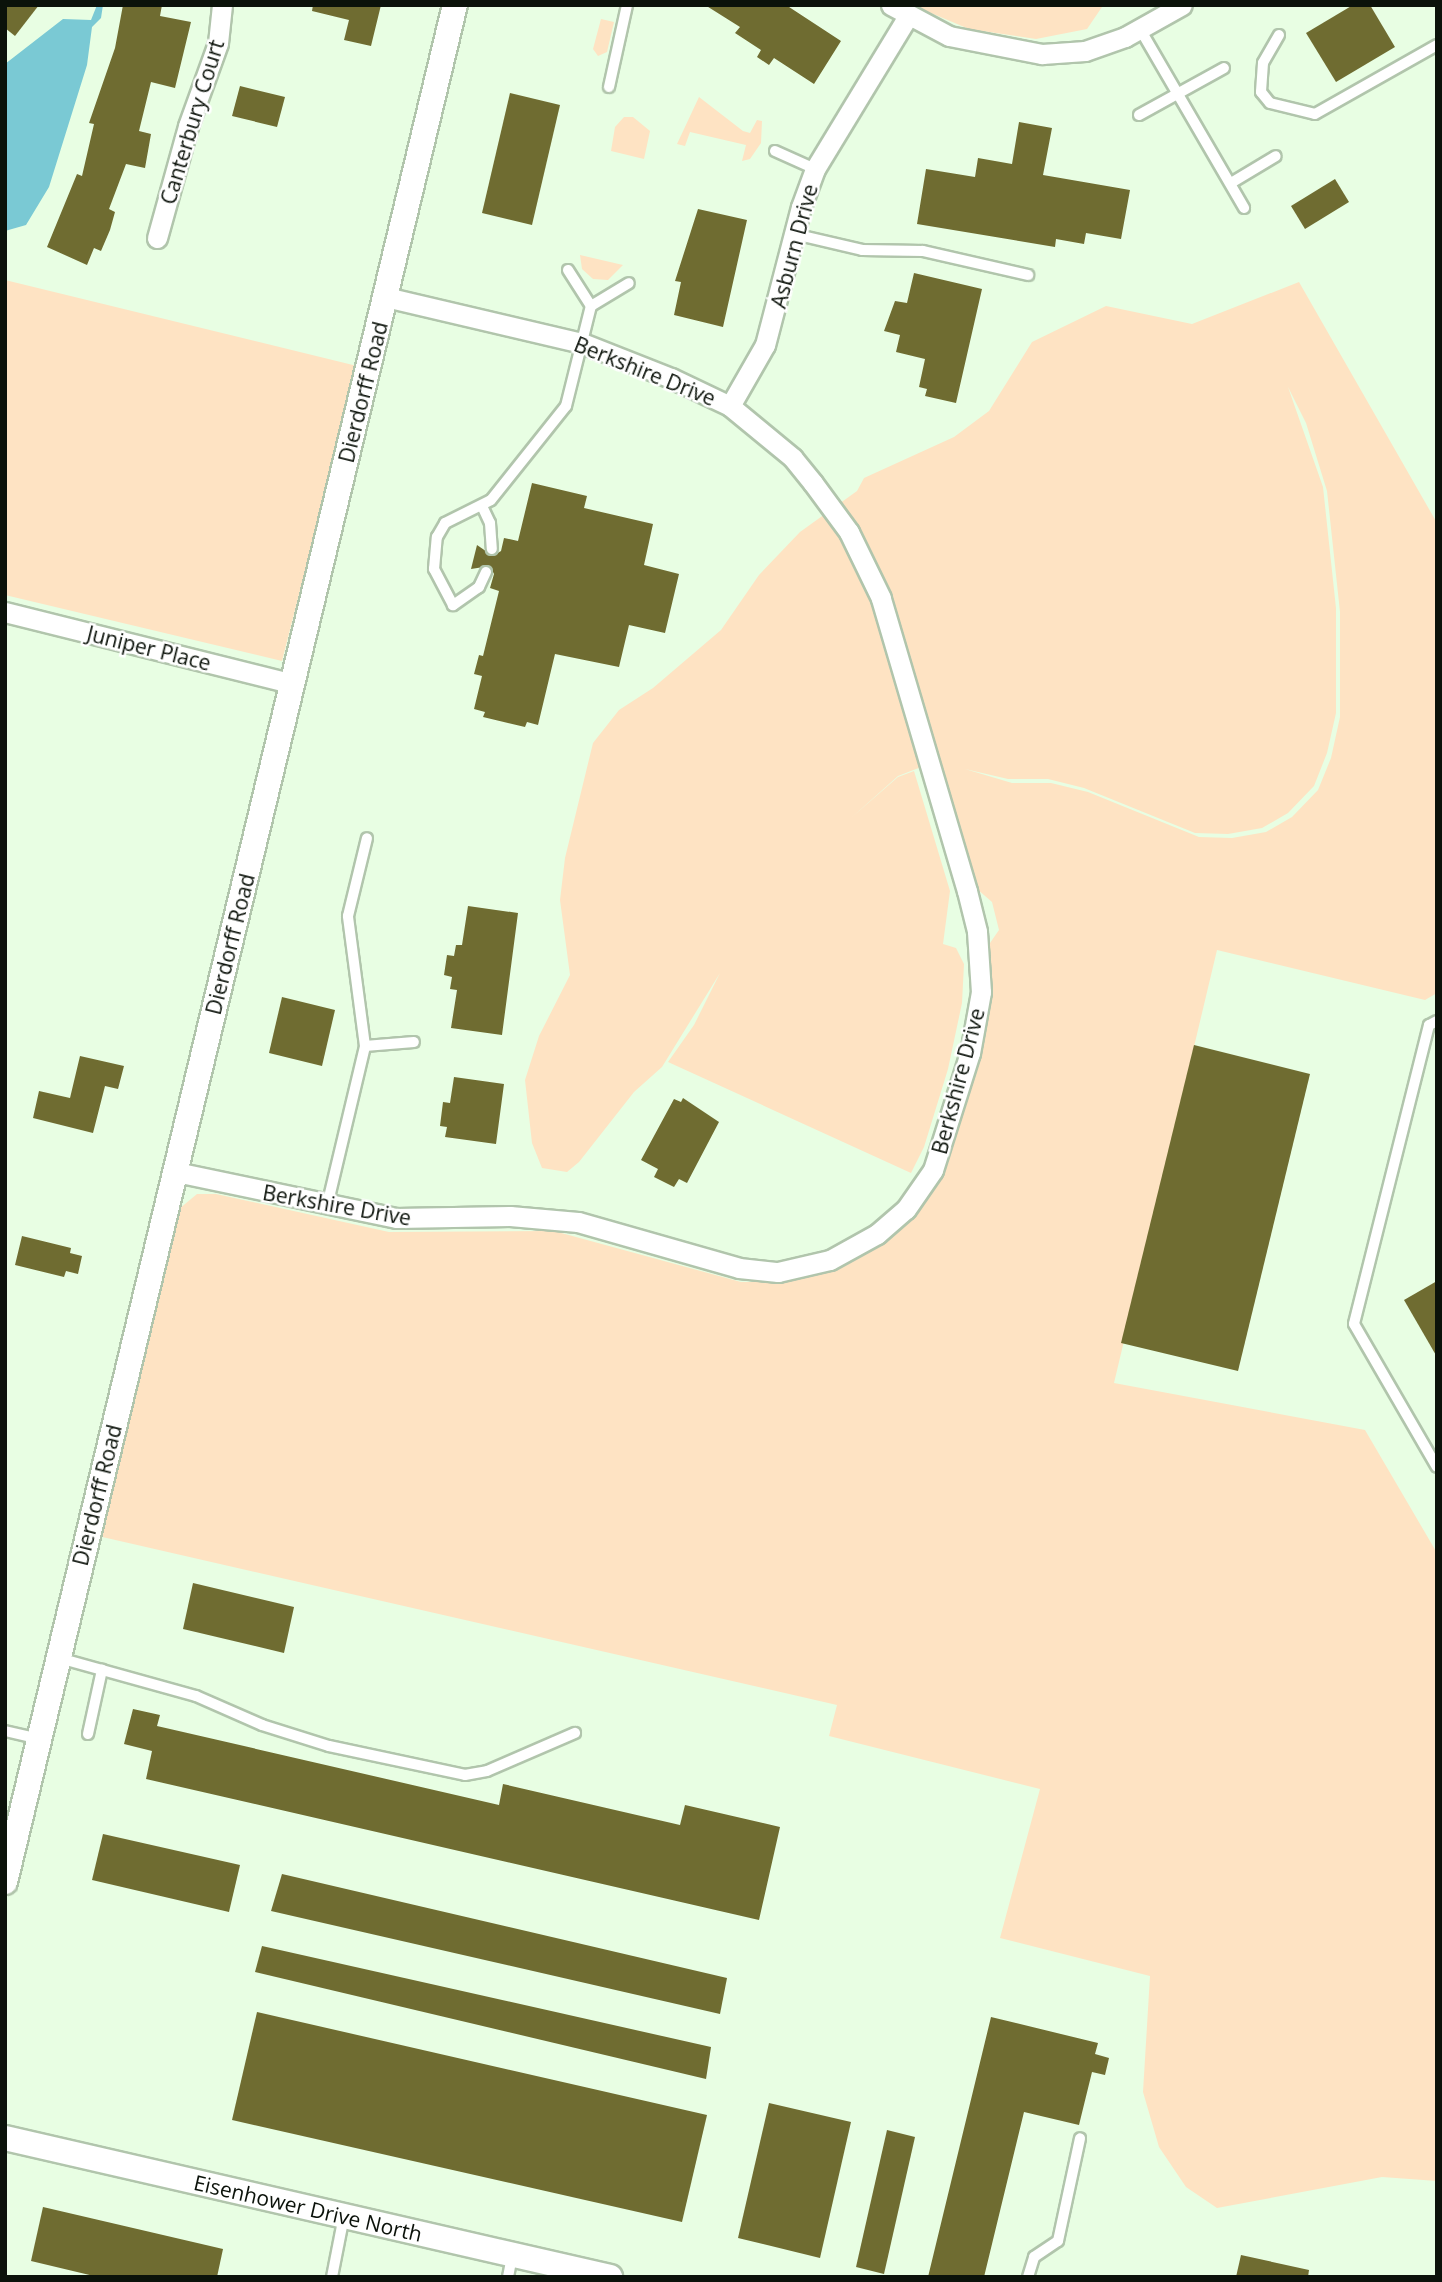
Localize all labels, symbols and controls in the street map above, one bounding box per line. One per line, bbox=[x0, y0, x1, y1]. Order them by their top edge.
street label: Canterbury Court bbox=[155, 37, 229, 207]
street label: Asburn Drive bbox=[765, 181, 823, 311]
street label: Dierdorff Road bbox=[333, 319, 393, 465]
street label: Berkshire Drive bbox=[571, 331, 719, 411]
street label: Juniper Place bbox=[84, 620, 214, 676]
street label: Dierdorff Road bbox=[200, 871, 260, 1017]
street label: Berkshire Drive bbox=[926, 1005, 990, 1157]
street label: Berkshire Drive bbox=[261, 1180, 413, 1230]
street label: Dierdorff Road bbox=[67, 1422, 127, 1568]
street label: Eisenhower Drive North bbox=[191, 2169, 425, 2247]

